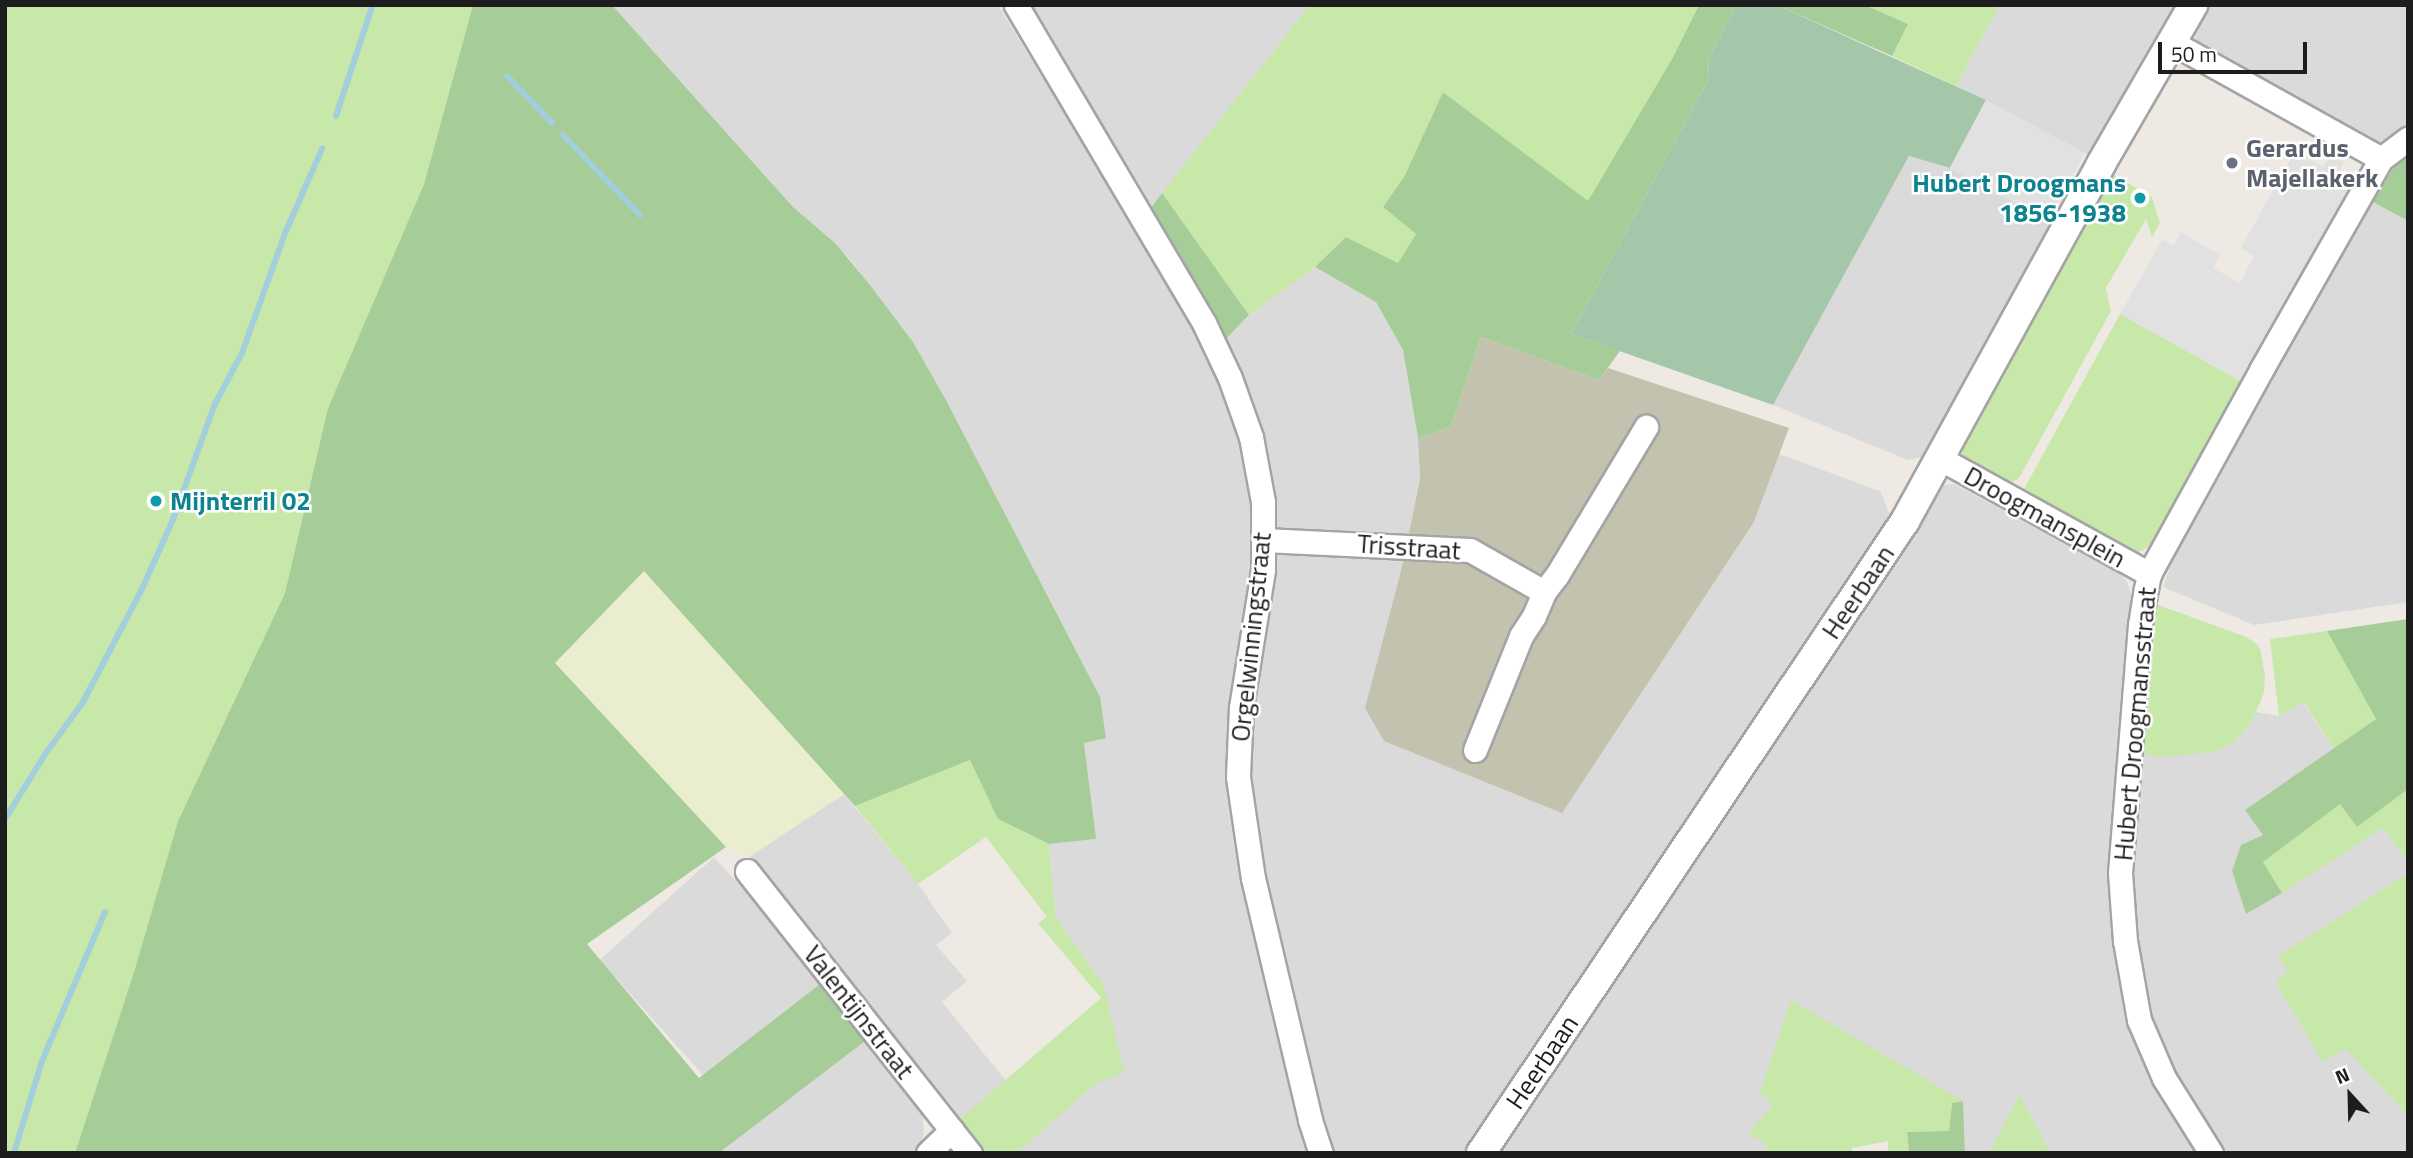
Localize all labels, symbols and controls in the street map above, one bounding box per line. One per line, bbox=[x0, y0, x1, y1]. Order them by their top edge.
scale bar bbox=[2161, 28, 2310, 72]
text: 50 m bbox=[2171, 38, 2217, 70]
place label: Gerardus Majellakerk bbox=[2246, 132, 2378, 194]
marker: Gerardus Majellakerk bbox=[2224, 155, 2240, 171]
place label: Hubert Droogmans 1856-1938 bbox=[1912, 167, 2126, 228]
marker: Hubert Droogmans 1856-1938 bbox=[2132, 190, 2148, 206]
street label: Droogmansplein bbox=[1959, 460, 2131, 574]
place label: Mijnterril 02 bbox=[170, 485, 311, 517]
marker: Mijnterril 02 bbox=[148, 493, 164, 509]
street label: Trisstraat bbox=[1356, 528, 1462, 566]
street label: Orgelwinningstraat bbox=[1224, 531, 1278, 743]
street label: Heerbaan bbox=[1815, 539, 1901, 645]
street label: Hubert Droogmansstraat bbox=[2107, 586, 2163, 862]
street label: Valentijnstraat bbox=[797, 939, 921, 1085]
street label: Heerbaan bbox=[1499, 1009, 1585, 1115]
text: N bbox=[2330, 1059, 2353, 1091]
north arrow bbox=[2315, 1060, 2385, 1130]

